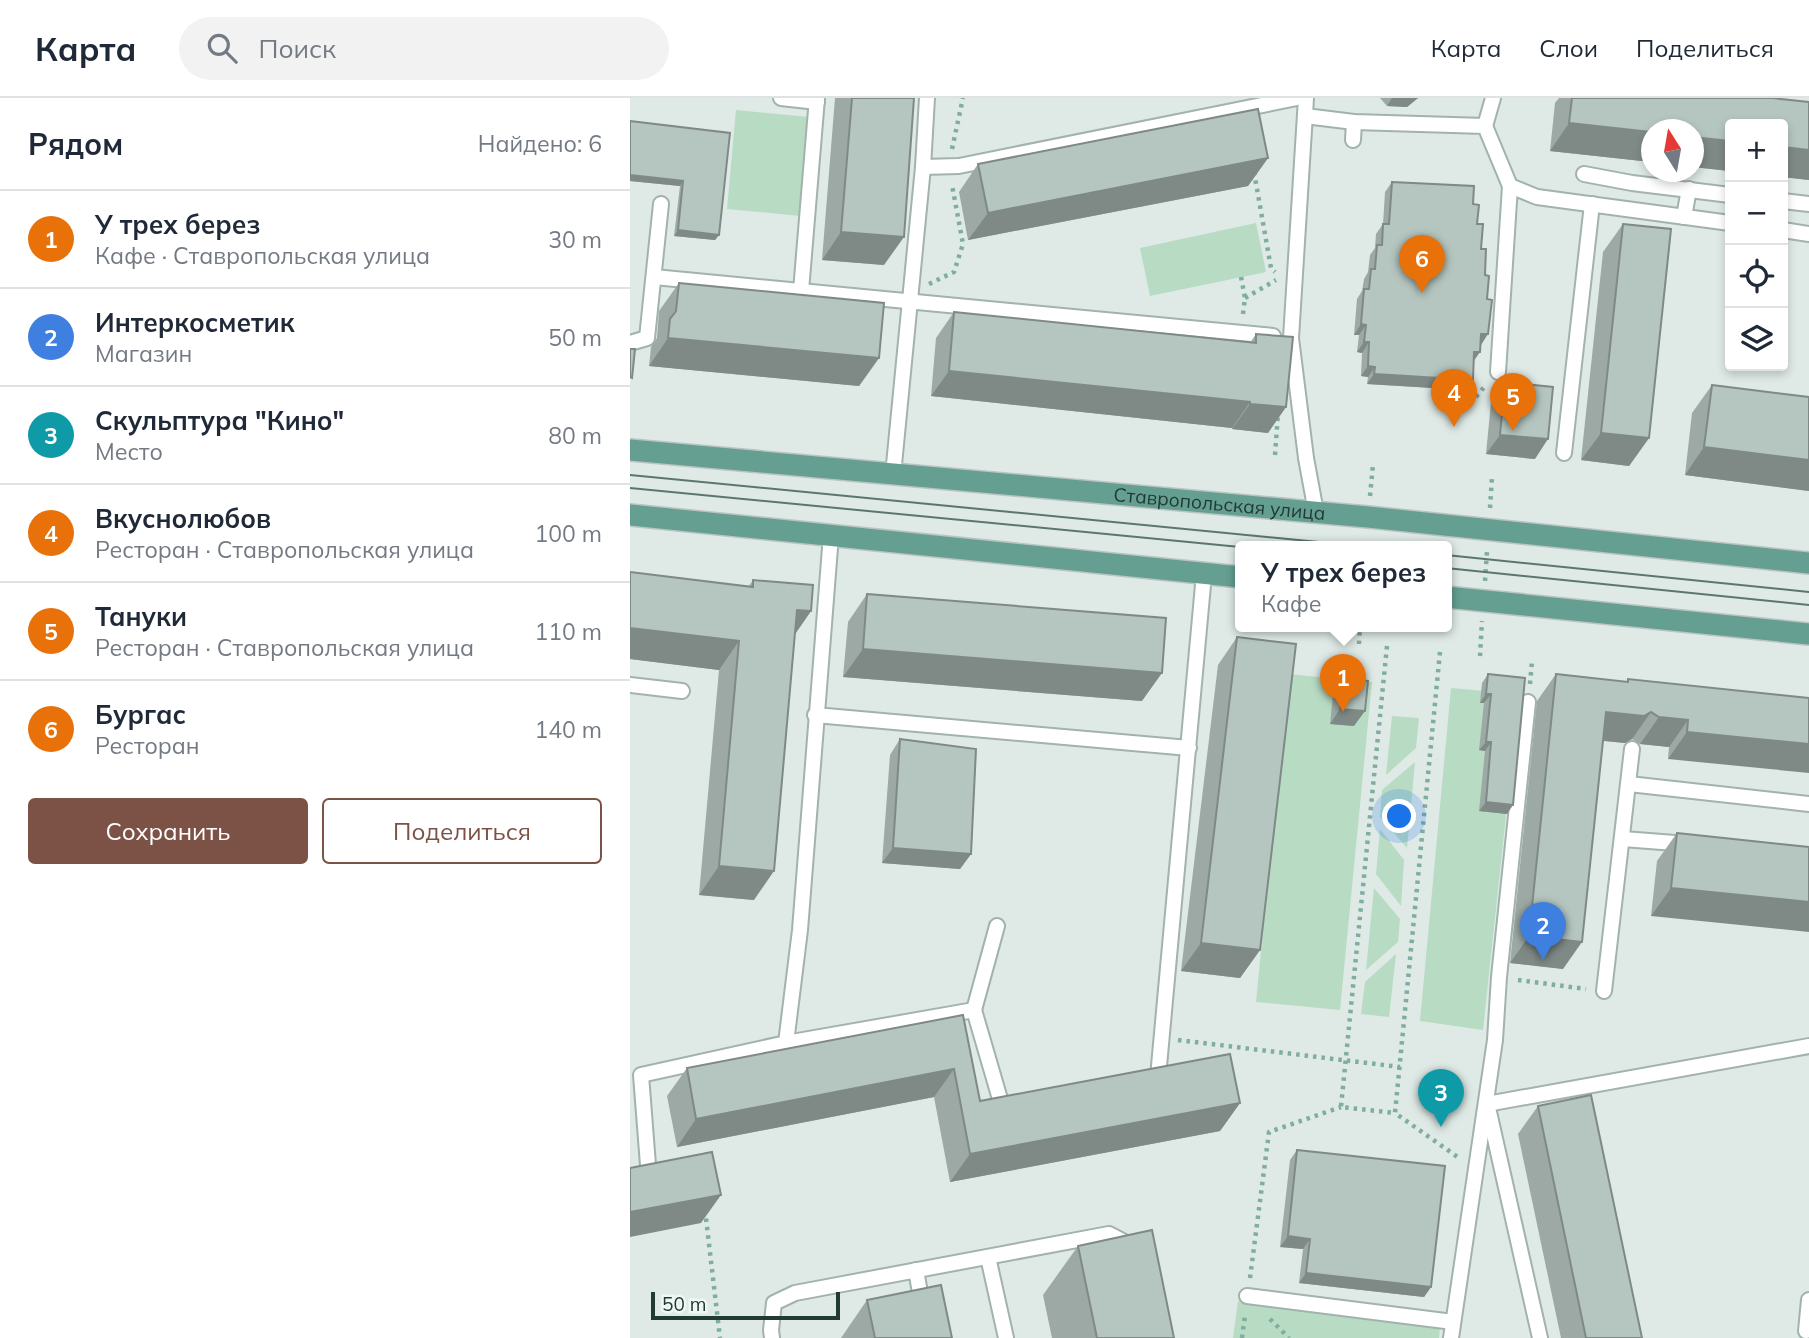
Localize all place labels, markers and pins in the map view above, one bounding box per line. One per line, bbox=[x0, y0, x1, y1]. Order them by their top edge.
pin: 6 bbox=[1399, 235, 1445, 293]
pin: 4 bbox=[1431, 369, 1477, 427]
pin: 5 bbox=[1490, 373, 1536, 431]
pin: 1 bbox=[1320, 654, 1366, 712]
pin: 2 bbox=[1520, 902, 1566, 960]
pin: 3 bbox=[1418, 1069, 1464, 1127]

